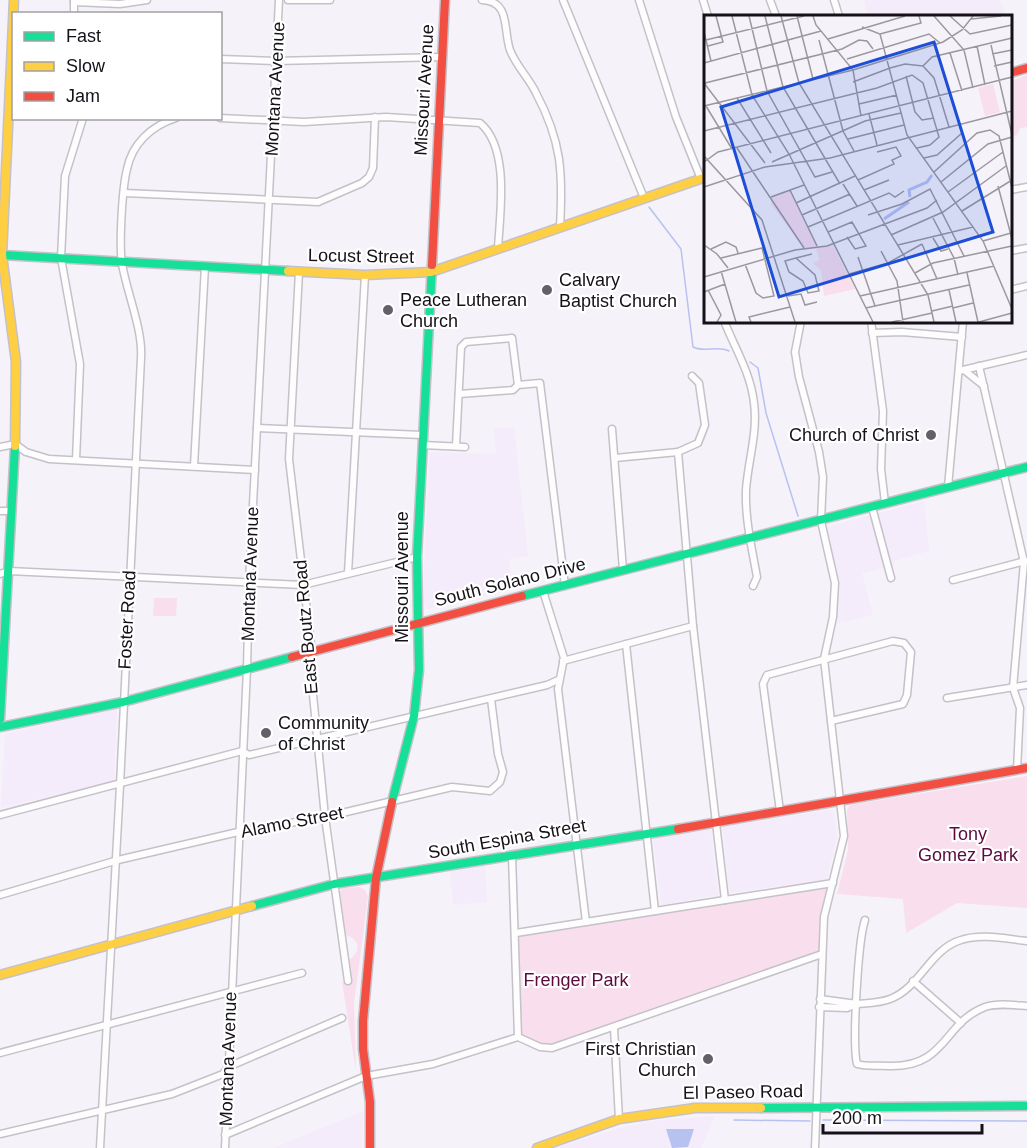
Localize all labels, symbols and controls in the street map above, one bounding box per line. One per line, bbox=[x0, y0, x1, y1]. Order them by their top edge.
legend bbox=[12, 12, 222, 120]
inset map bbox=[704, 15, 1012, 322]
street label: Montana Avenue bbox=[261, 21, 289, 157]
street label: Missouri Avenue bbox=[411, 24, 437, 156]
text: Fast bbox=[66, 26, 101, 46]
text: Slow bbox=[66, 56, 106, 76]
text: Jam bbox=[66, 86, 100, 106]
street label: Locust Street bbox=[308, 245, 414, 267]
place label: Calvary Baptist Church bbox=[559, 270, 677, 311]
marker: Calvary Baptist Church bbox=[540, 283, 554, 297]
place label: Peace Lutheran Church bbox=[400, 290, 527, 331]
marker: Peace Lutheran Church bbox=[381, 303, 395, 317]
place label: Church of Christ bbox=[789, 425, 919, 445]
marker: Church of Christ bbox=[924, 428, 938, 442]
street label: Montana Avenue bbox=[238, 506, 262, 642]
street label: Missouri Avenue bbox=[392, 511, 412, 643]
street label: South Solano Drive bbox=[432, 554, 588, 610]
street label: East Boutz Road bbox=[290, 559, 322, 695]
street label: Foster Road bbox=[114, 570, 140, 670]
place label: Community of Christ bbox=[278, 713, 369, 754]
marker: Community of Christ bbox=[259, 726, 273, 740]
street label: Alamo Street bbox=[239, 802, 345, 842]
street label: South Espina Street bbox=[426, 815, 588, 863]
park label: Tony Gomez Park bbox=[918, 824, 1019, 865]
park label: Frenger Park bbox=[523, 970, 630, 990]
street label: Montana Avenue bbox=[216, 991, 240, 1127]
place label: First Christian Church bbox=[585, 1039, 696, 1080]
marker: First Christian Church bbox=[701, 1052, 715, 1066]
street label: El Paseo Road bbox=[683, 1081, 803, 1103]
scale bar bbox=[823, 1097, 982, 1135]
text: 200 m bbox=[832, 1108, 882, 1128]

